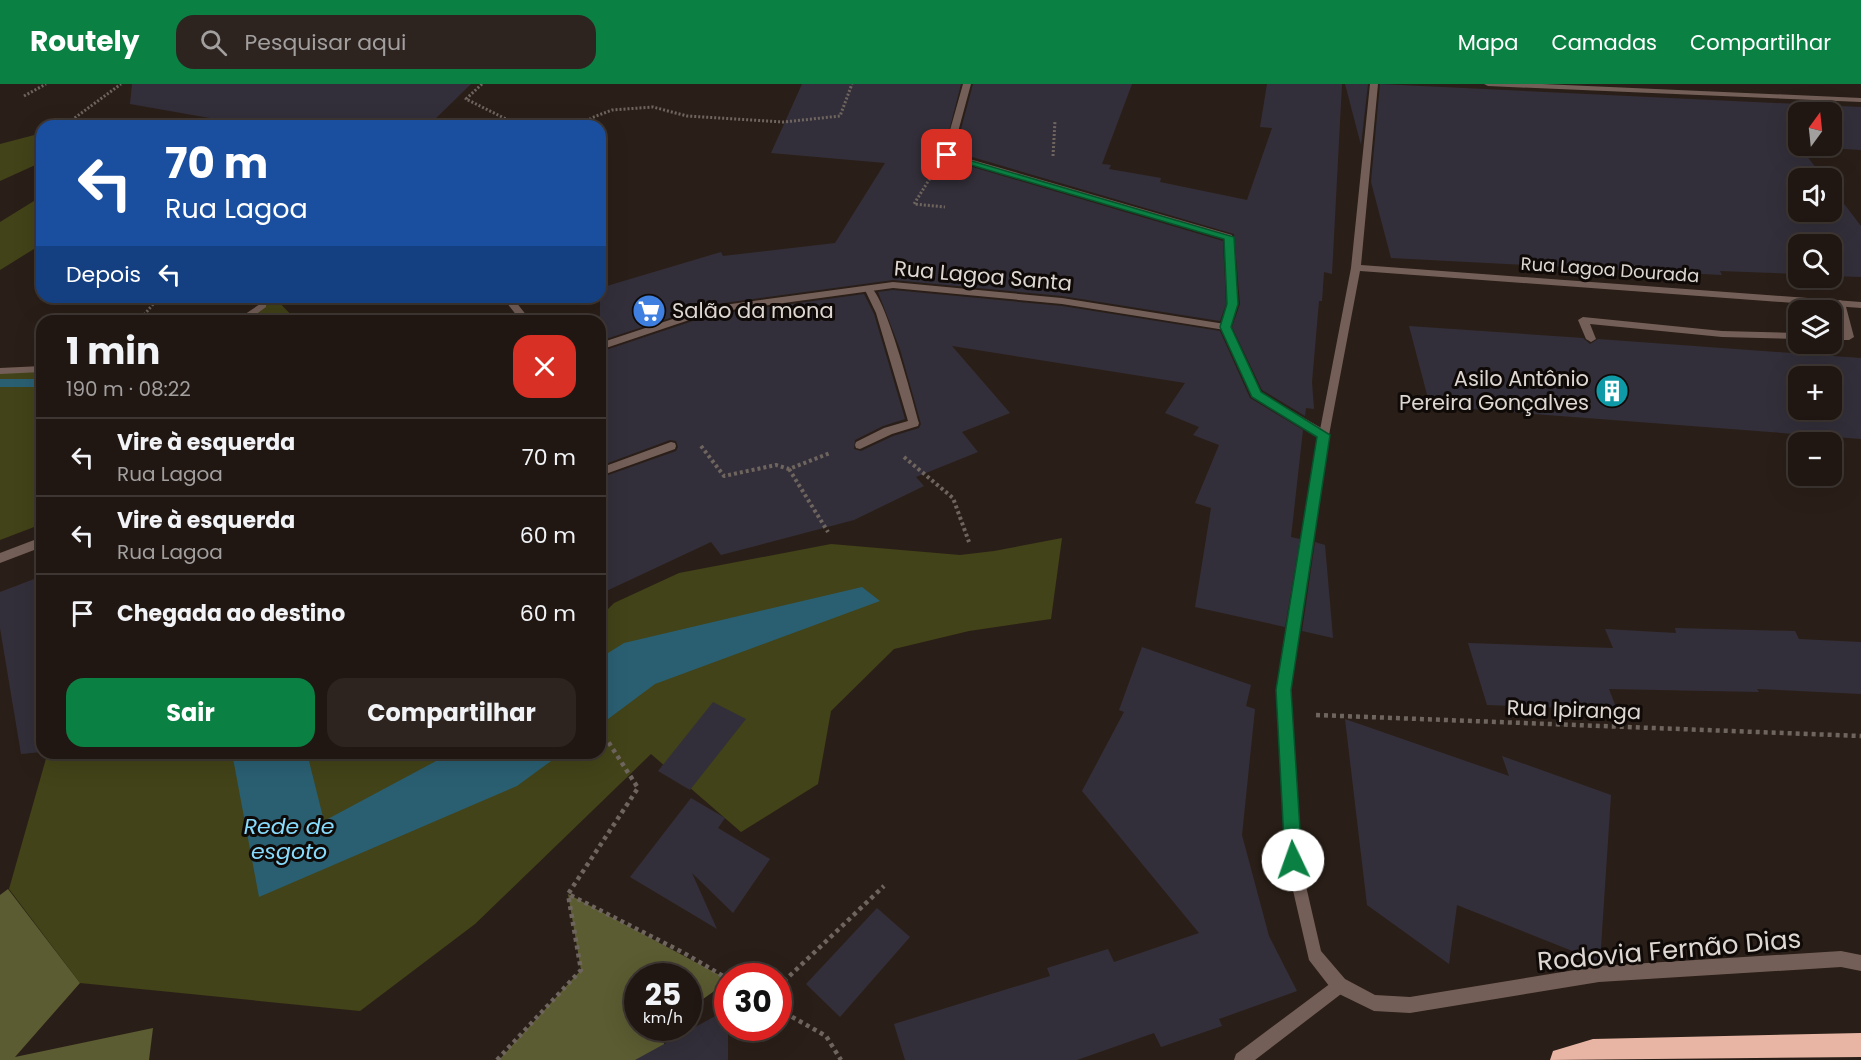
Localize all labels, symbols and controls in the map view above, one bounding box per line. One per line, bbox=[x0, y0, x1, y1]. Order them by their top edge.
search box bbox=[176, 15, 596, 69]
text: Routely bbox=[30, 22, 140, 61]
icon: search bbox=[197, 26, 230, 59]
text: Pesquisar aqui bbox=[245, 27, 406, 58]
text: Mapa bbox=[1458, 28, 1518, 57]
text: Camadas bbox=[1551, 28, 1657, 57]
text: Compartilhar bbox=[1690, 28, 1831, 57]
north arrow bbox=[1788, 102, 1842, 156]
map controls bbox=[1788, 102, 1842, 486]
pin bbox=[921, 129, 972, 180]
text: 70 m bbox=[165, 134, 268, 193]
icon: arrive bbox=[930, 138, 963, 171]
icon: left bbox=[66, 144, 144, 222]
button: sound bbox=[1788, 168, 1842, 222]
text: Rua Lagoa bbox=[165, 190, 308, 227]
button: search bbox=[1788, 234, 1842, 288]
street label: Rua Lagoa Dourada bbox=[1520, 251, 1700, 288]
street label: Rua Lagoa Santa bbox=[893, 253, 1073, 298]
icon: left bbox=[153, 258, 186, 291]
text: Depois bbox=[66, 259, 141, 290]
supermarket icon: Salão da mona bbox=[631, 293, 667, 329]
place label: Salão da mona bbox=[672, 296, 834, 325]
button: layers bbox=[1788, 300, 1842, 354]
text: 1 min bbox=[66, 326, 160, 377]
button: close bbox=[513, 335, 576, 398]
place label: Asilo Antônio Pereira Gonçalves bbox=[1399, 364, 1589, 417]
button: + bbox=[1788, 366, 1842, 420]
building icon: Asilo Antônio Pereira Gonçalves bbox=[1594, 373, 1630, 409]
text: 190 m · 08:22 bbox=[66, 375, 191, 403]
text: Vire à esquerda bbox=[117, 427, 295, 458]
button: − bbox=[1788, 432, 1842, 486]
icon: left bbox=[66, 441, 99, 474]
text: 70 m bbox=[522, 442, 576, 473]
text: Rua Lagoa bbox=[117, 460, 223, 488]
text: Vire à esquerda bbox=[117, 505, 295, 536]
icon: left bbox=[66, 519, 99, 552]
text: 60 m bbox=[520, 520, 576, 551]
text: Rua Lagoa bbox=[117, 538, 223, 566]
icon: arrive bbox=[66, 597, 99, 630]
text: Chegada ao destino bbox=[117, 598, 345, 629]
text: 60 m bbox=[520, 598, 576, 629]
button: Sair bbox=[66, 678, 315, 747]
button: Compartilhar bbox=[327, 678, 576, 747]
street label: Rua Ipiranga bbox=[1506, 693, 1642, 726]
water label: Rede de esgoto bbox=[244, 811, 334, 867]
position arrow bbox=[1261, 828, 1325, 892]
street label: Rodovia Fernão Dias bbox=[1536, 921, 1802, 979]
speed limit sign: 30 bbox=[714, 963, 792, 1041]
text: 25 bbox=[645, 973, 681, 1016]
text: km/h bbox=[643, 1007, 683, 1028]

